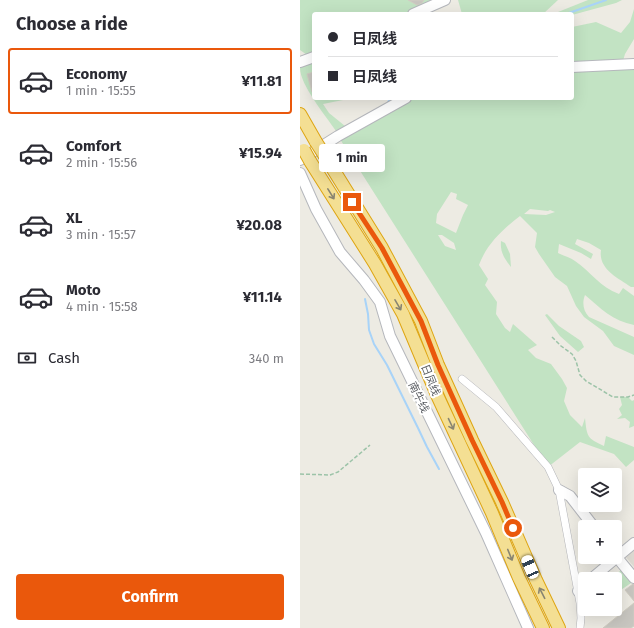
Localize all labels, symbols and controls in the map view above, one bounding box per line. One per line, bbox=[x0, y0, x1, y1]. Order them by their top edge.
text: Choose a ride bbox=[16, 13, 128, 35]
text: 日凤线 bbox=[352, 30, 397, 48]
icon: car bbox=[18, 63, 54, 99]
text: Economy bbox=[66, 65, 127, 83]
text: 日凤线 bbox=[352, 68, 397, 86]
text: ¥11.81 bbox=[241, 72, 282, 90]
text: 1 min · 15:55 bbox=[66, 83, 136, 98]
icon: car bbox=[18, 135, 54, 171]
text: Comfort bbox=[66, 137, 122, 155]
text: ¥15.94 bbox=[239, 144, 282, 162]
callout: 1 min bbox=[319, 144, 385, 172]
text: 1 min bbox=[336, 150, 368, 165]
text: 2 min · 15:56 bbox=[66, 155, 137, 170]
one-way arrow bbox=[327, 188, 335, 199]
route end bbox=[343, 193, 361, 211]
icon: car bbox=[18, 207, 54, 243]
text: XL bbox=[66, 209, 82, 227]
text: ¥20.08 bbox=[236, 216, 282, 234]
text: 3 min · 15:57 bbox=[66, 227, 136, 242]
icon: car bbox=[18, 279, 54, 315]
text: Moto bbox=[66, 281, 101, 299]
text: ¥11.14 bbox=[243, 288, 282, 306]
text: 4 min · 15:58 bbox=[66, 299, 138, 314]
one-way arrow bbox=[395, 299, 403, 311]
icon: cash bbox=[16, 347, 38, 369]
text: Cash bbox=[48, 349, 80, 367]
text: 340 m bbox=[249, 351, 284, 366]
street label: 日凤线 bbox=[418, 362, 443, 398]
street label: 南牛线 bbox=[405, 380, 432, 415]
one-way arrow bbox=[448, 418, 455, 430]
map controls bbox=[578, 468, 622, 616]
button: layers bbox=[578, 468, 622, 512]
route start bbox=[504, 519, 522, 537]
button: + bbox=[578, 520, 622, 564]
one-way arrow bbox=[507, 549, 515, 561]
car bbox=[520, 554, 540, 580]
button: − bbox=[578, 572, 622, 616]
button: Confirm bbox=[16, 574, 284, 620]
one-way arrow bbox=[538, 587, 545, 599]

